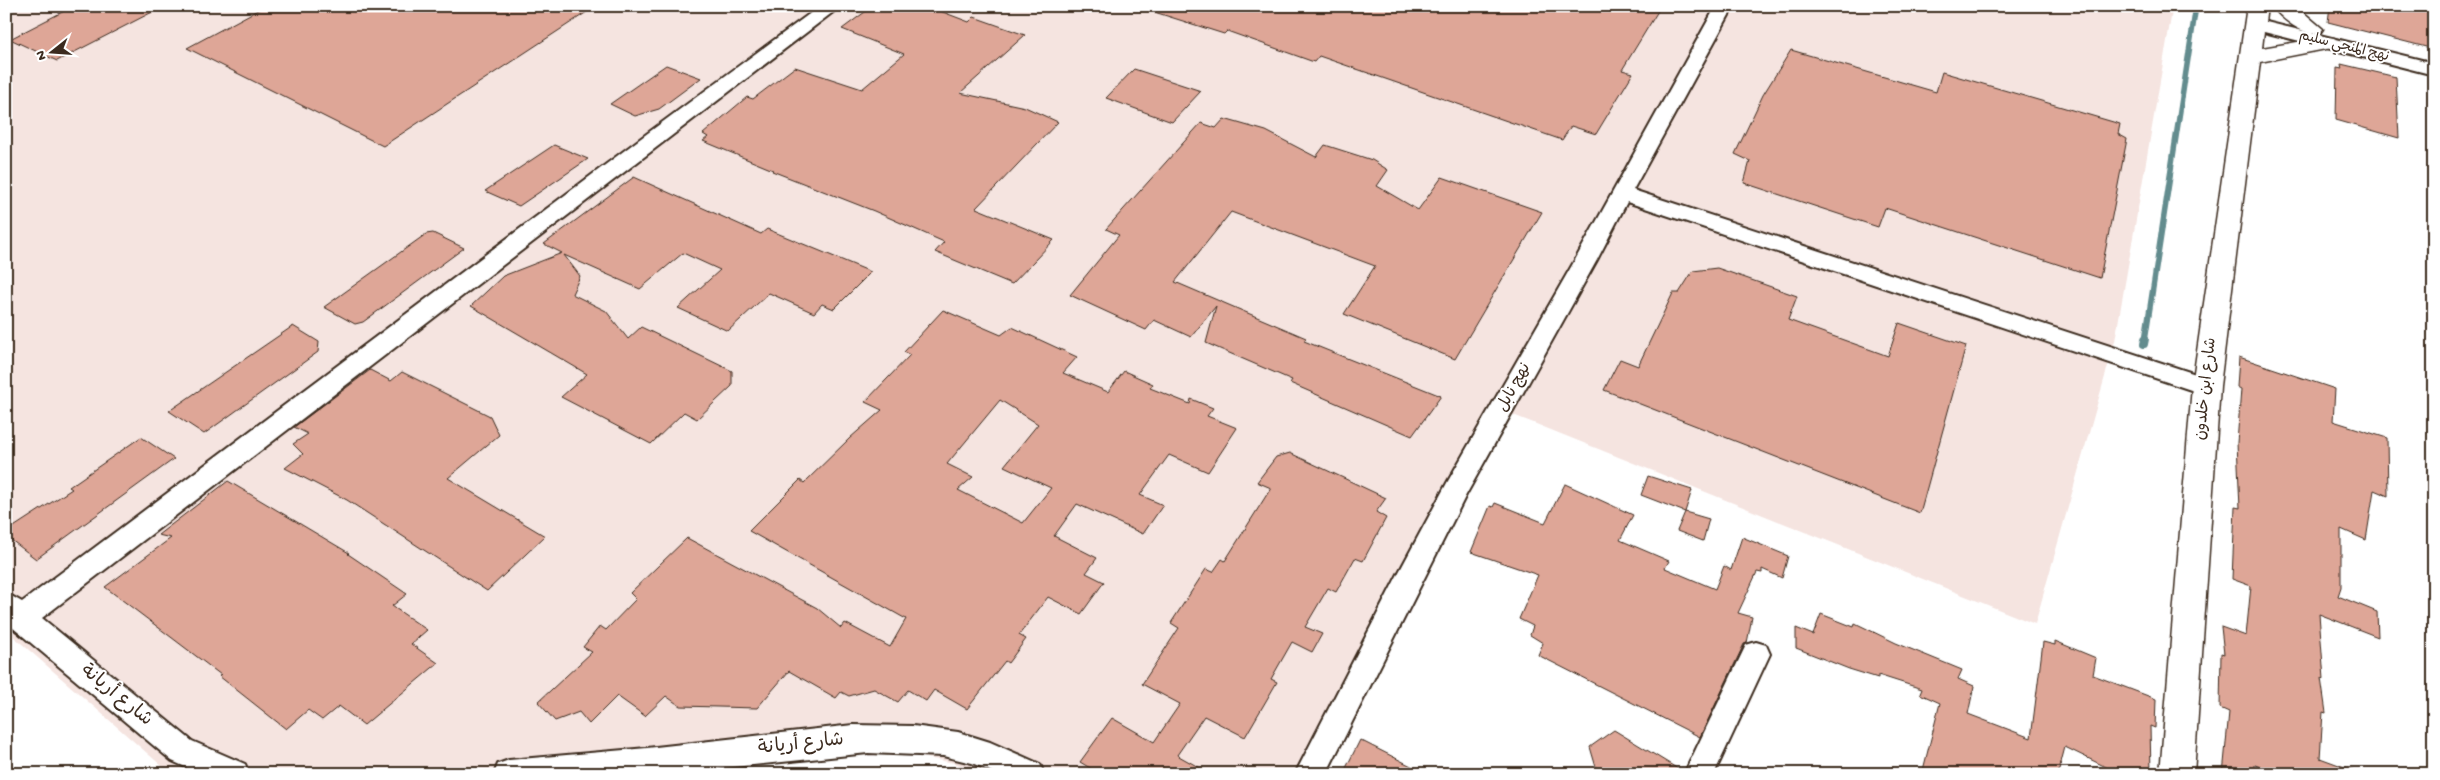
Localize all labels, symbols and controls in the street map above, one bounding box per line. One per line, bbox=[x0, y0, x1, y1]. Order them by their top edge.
north arrow bbox=[28, 28, 78, 78]
street label: نهج المنجي سليم bbox=[2297, 28, 2391, 68]
text: N bbox=[32, 48, 51, 62]
street label: شارع ابن خلدون bbox=[2192, 337, 2222, 441]
street label: نهج نابل bbox=[1494, 360, 1536, 416]
street label: شارع أريانة bbox=[75, 658, 158, 732]
street label: شارع أريانة bbox=[757, 727, 845, 761]

